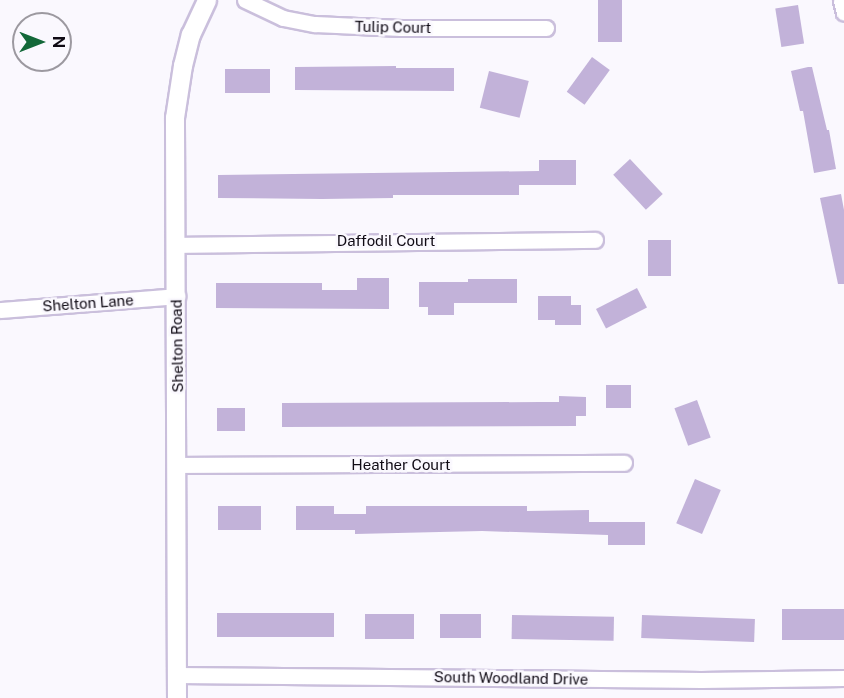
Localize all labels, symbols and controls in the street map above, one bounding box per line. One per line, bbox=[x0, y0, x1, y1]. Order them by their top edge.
north arrow bbox=[12, 12, 72, 72]
street label: Tulip Court bbox=[354, 17, 432, 37]
text: N bbox=[49, 36, 68, 48]
street label: Daffodil Court bbox=[337, 232, 435, 250]
street label: Shelton Lane bbox=[42, 291, 134, 315]
street label: Shelton Road bbox=[167, 299, 187, 393]
street label: Heather Court bbox=[351, 456, 451, 474]
street label: South Woodland Drive bbox=[433, 668, 589, 688]

